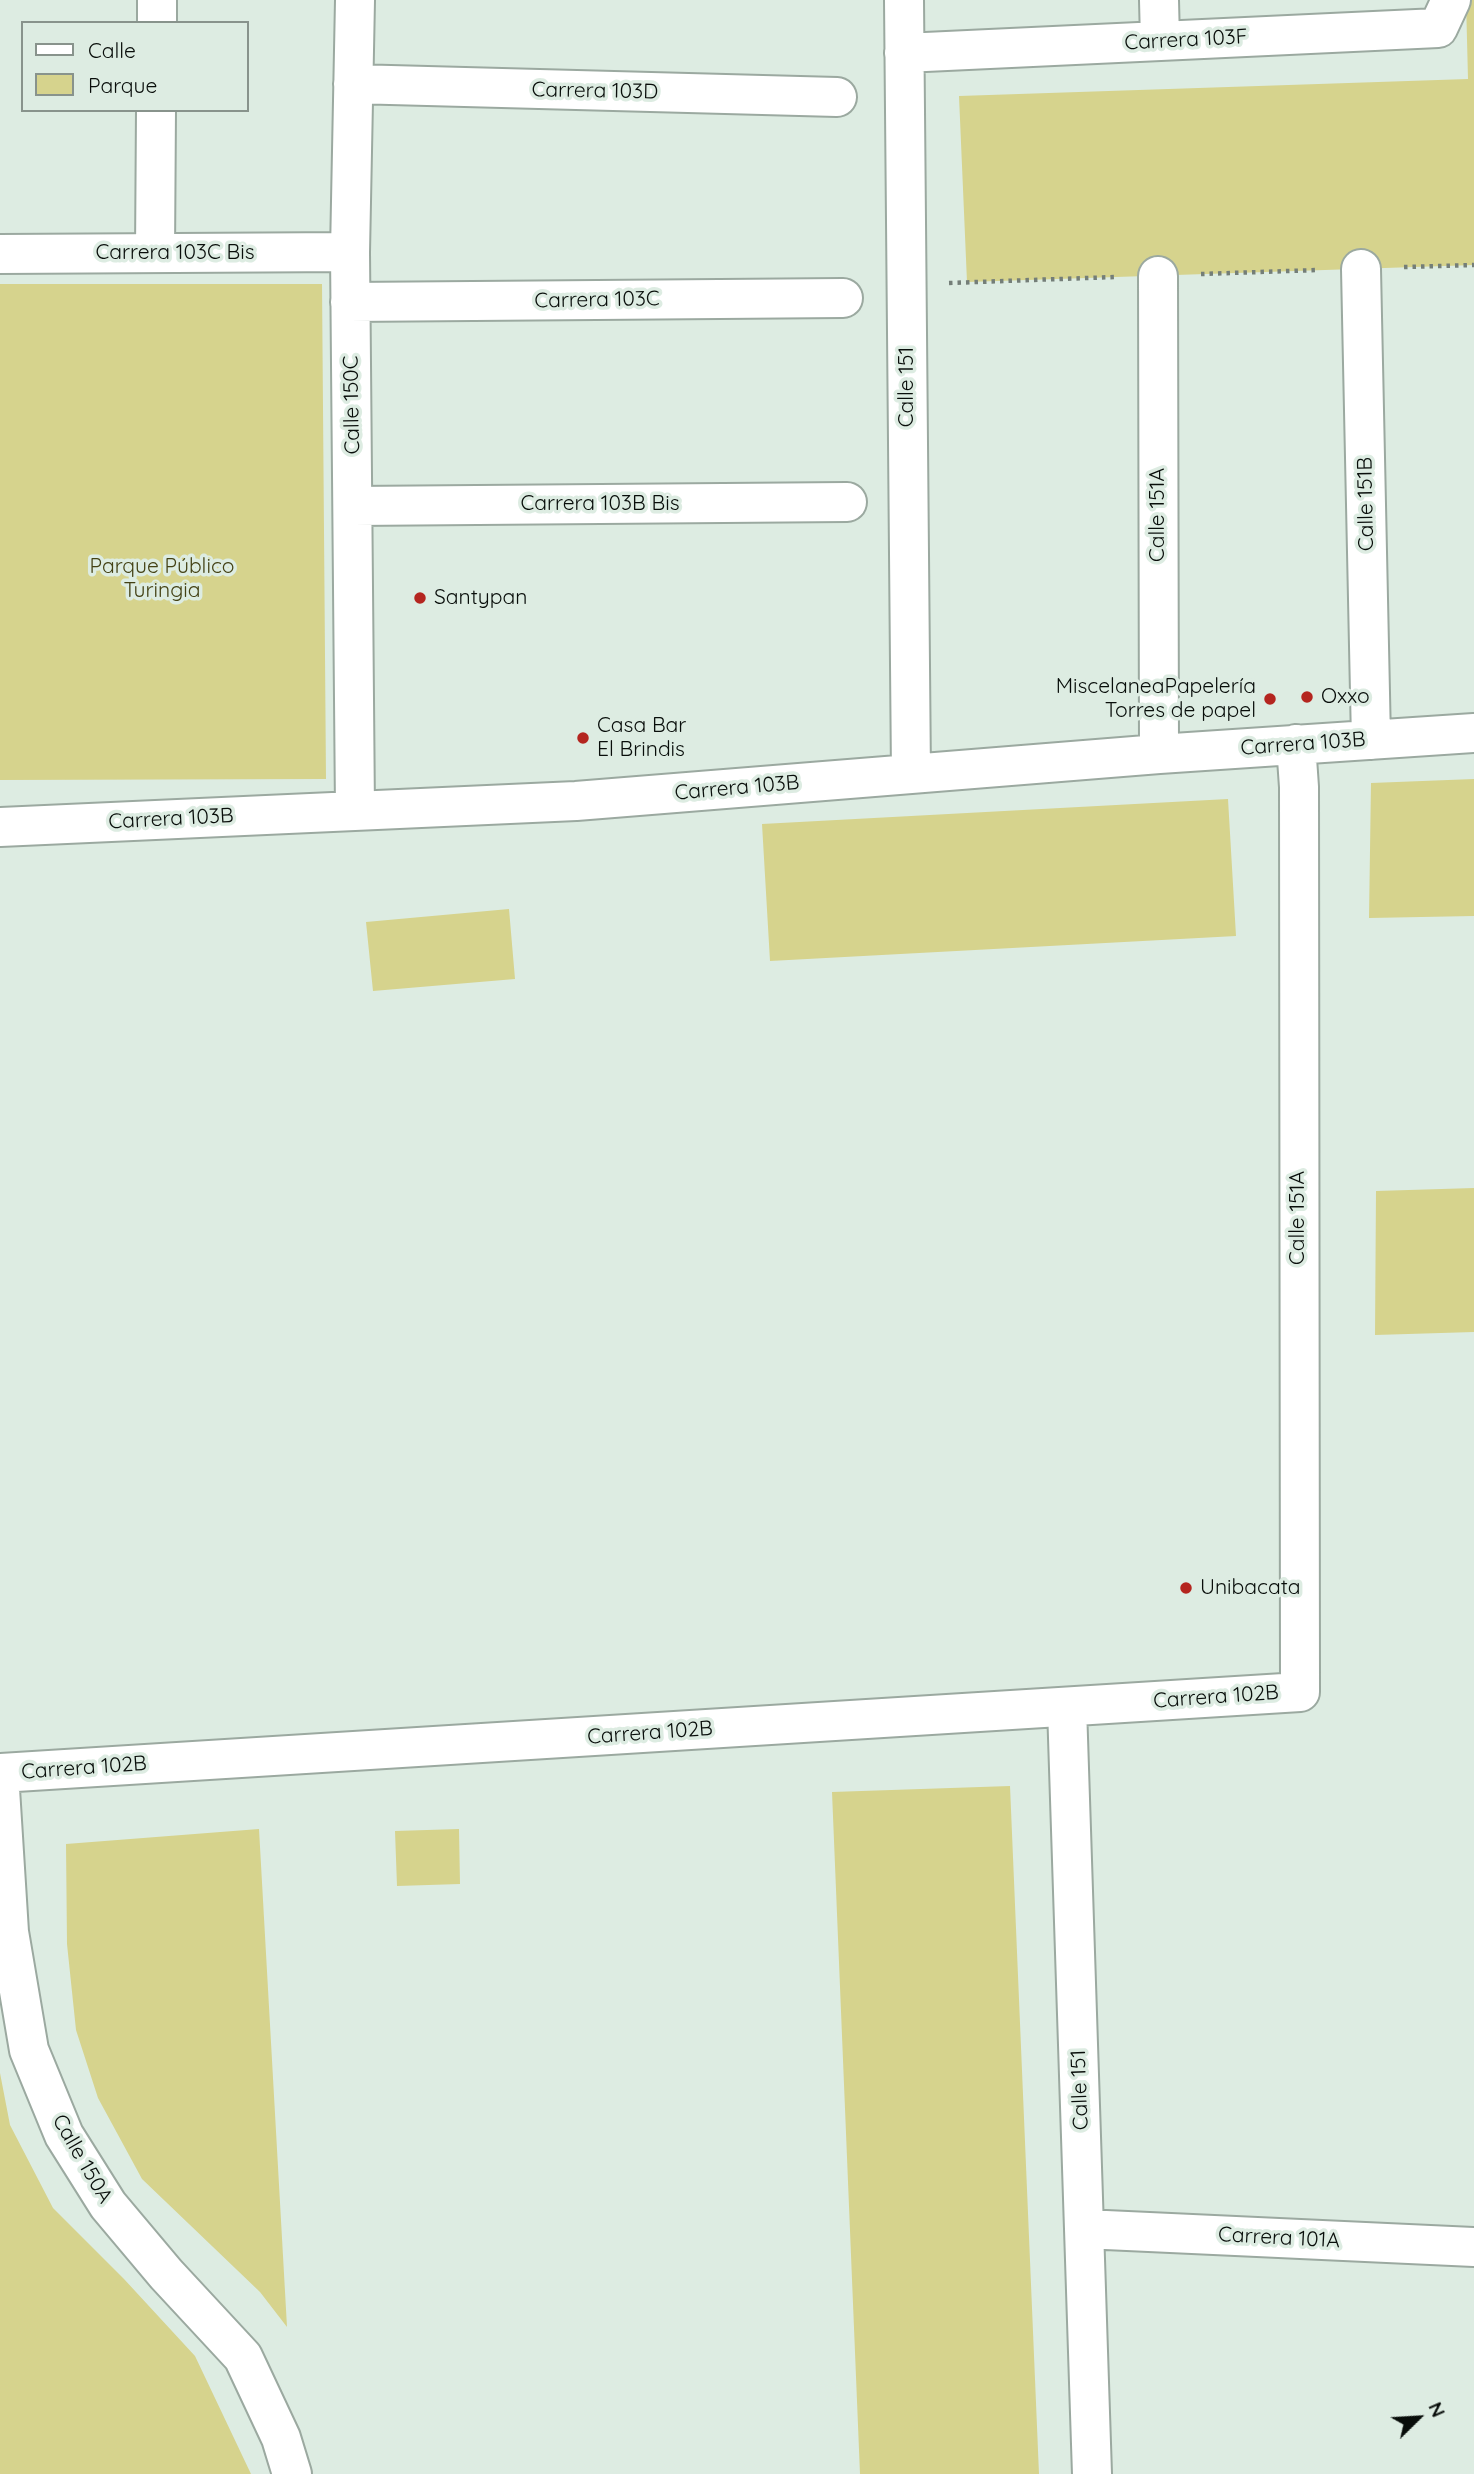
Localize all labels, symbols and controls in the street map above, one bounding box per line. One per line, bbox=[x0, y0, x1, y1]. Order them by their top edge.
legend bbox=[21, 21, 248, 112]
street label: Carrera 103F bbox=[1124, 24, 1248, 56]
text: Calle bbox=[88, 37, 136, 63]
text: Parque bbox=[88, 72, 157, 98]
street label: Carrera 103D bbox=[531, 77, 659, 105]
street label: Carrera 103C Bis bbox=[95, 240, 255, 266]
street label: Carrera 103C bbox=[534, 286, 660, 314]
street label: Calle 151 bbox=[894, 347, 920, 427]
street label: Calle 150C bbox=[339, 355, 365, 455]
street label: Calle 151B bbox=[1353, 457, 1379, 551]
street label: Calle 151A bbox=[1145, 468, 1171, 562]
street label: Carrera 103B Bis bbox=[521, 491, 679, 517]
park label: Parque Público Turingia bbox=[89, 554, 235, 604]
place label: Santypan bbox=[434, 585, 527, 611]
marker: Santypan bbox=[412, 590, 428, 606]
place label: MiscelaneaPapelería Torres de papel bbox=[1056, 674, 1256, 724]
place label: Oxxo bbox=[1321, 684, 1370, 710]
marker: Oxxo bbox=[1299, 689, 1315, 705]
marker: MiscelaneaPapelería Torres de papel bbox=[1262, 691, 1278, 707]
place label: Casa Bar El Brindis bbox=[597, 713, 686, 763]
street label: Carrera 103B bbox=[1240, 727, 1366, 761]
marker: Casa Bar El Brindis bbox=[575, 730, 591, 746]
street label: Carrera 103B bbox=[674, 770, 800, 806]
street label: Carrera 103B bbox=[108, 803, 234, 835]
street label: Calle 151A bbox=[1285, 1171, 1311, 1265]
place label: Unibacata bbox=[1200, 1575, 1301, 1601]
marker: Unibacata bbox=[1178, 1580, 1194, 1596]
street label: Carrera 102B bbox=[1152, 1680, 1280, 1714]
street label: Carrera 102B bbox=[586, 1716, 714, 1750]
street label: Carrera 102B bbox=[20, 1751, 148, 1785]
street label: Calle 151 bbox=[1066, 2049, 1094, 2131]
street label: Calle 150A bbox=[46, 2110, 118, 2208]
street label: Carrera 101A bbox=[1217, 2222, 1341, 2254]
north arrow bbox=[1383, 2383, 1453, 2453]
text: N bbox=[1423, 2398, 1451, 2421]

